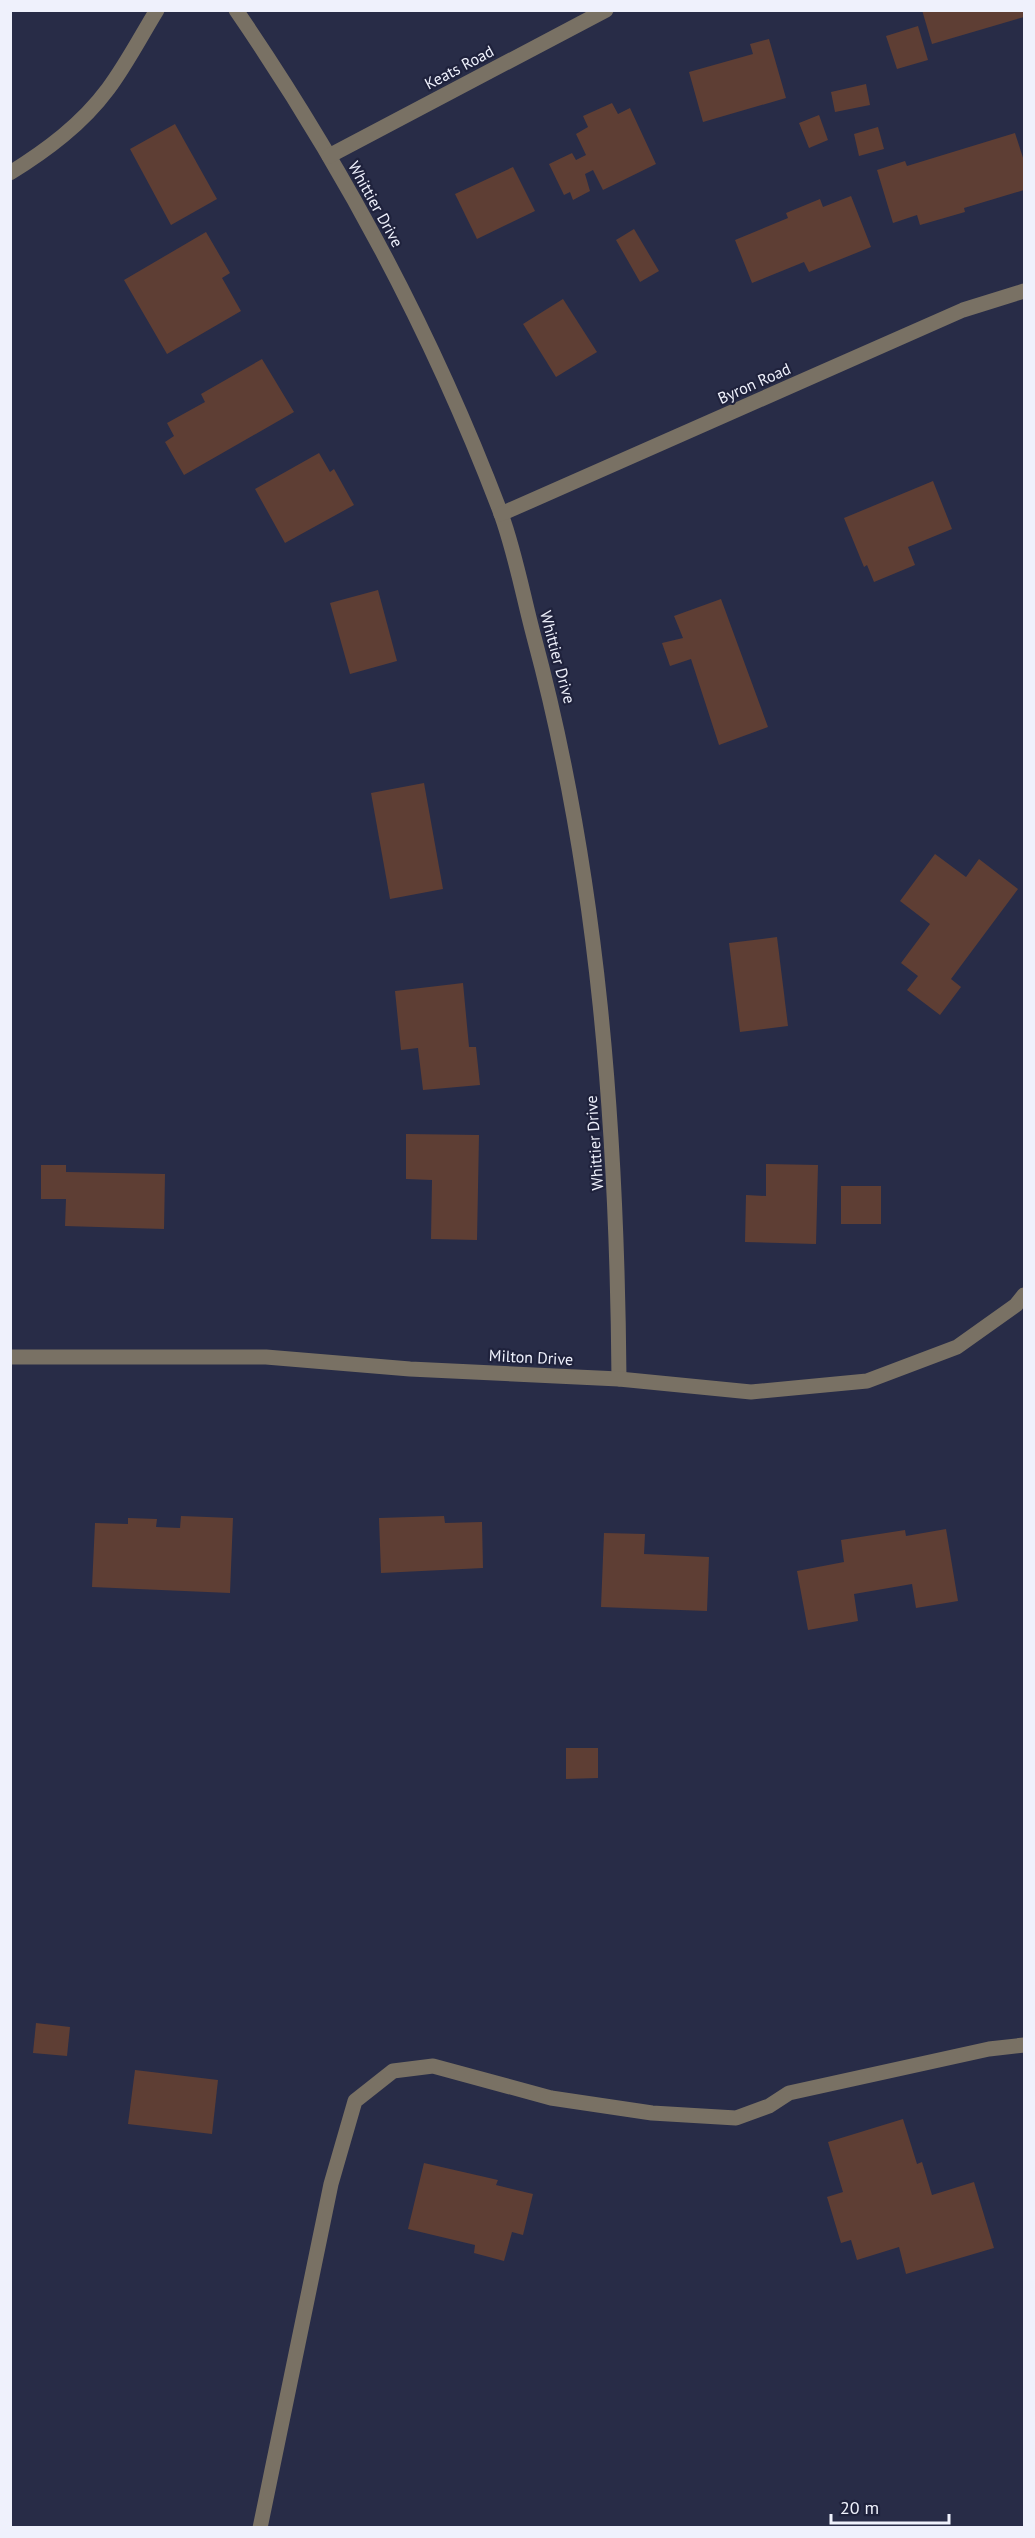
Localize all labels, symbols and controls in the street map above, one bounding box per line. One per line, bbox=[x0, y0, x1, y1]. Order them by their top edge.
street label: Keats Road bbox=[421, 40, 497, 94]
street label: Whittier Drive bbox=[344, 158, 408, 250]
street label: Byron Road bbox=[714, 358, 794, 408]
street label: Whittier Drive bbox=[536, 608, 580, 706]
street label: Whittier Drive bbox=[581, 1095, 607, 1191]
street label: Milton Drive bbox=[488, 1345, 574, 1369]
scale bar bbox=[831, 2487, 950, 2525]
text: 20 m bbox=[840, 2496, 879, 2519]

